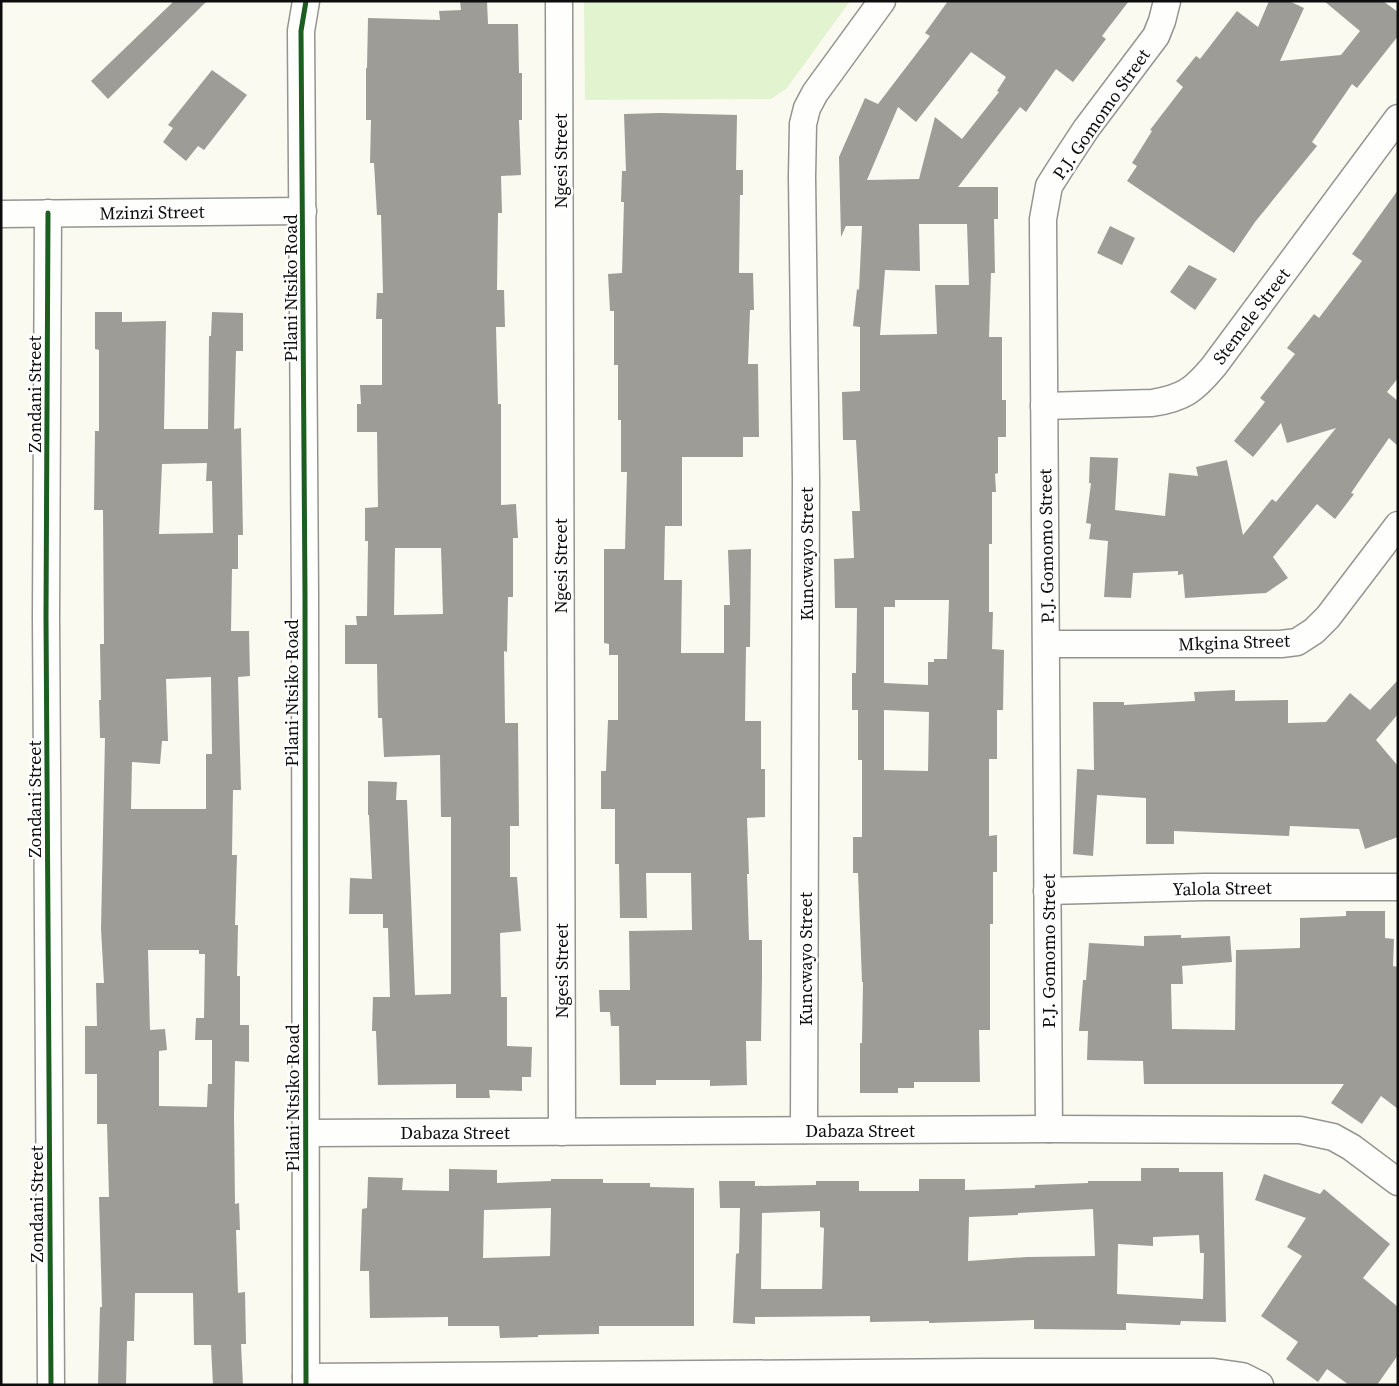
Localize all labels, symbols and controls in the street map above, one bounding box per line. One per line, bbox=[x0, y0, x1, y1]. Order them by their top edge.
street label: P.J. Gomomo Street bbox=[1046, 43, 1156, 185]
street label: Ngesi Street bbox=[548, 113, 573, 209]
street label: Mzinzi Street bbox=[99, 199, 205, 225]
street label: Pilani Ntsiko Road bbox=[278, 214, 303, 362]
street label: Stemele Street bbox=[1207, 263, 1296, 369]
street label: Zondani Street bbox=[22, 335, 47, 452]
street label: P.J. Gomomo Street bbox=[1032, 468, 1060, 624]
street label: Kuncwayo Street bbox=[794, 487, 819, 621]
street label: Ngesi Street bbox=[548, 518, 573, 614]
street label: Pilani Ntsiko Road bbox=[279, 619, 304, 767]
street label: Mkgina Street bbox=[1178, 628, 1290, 656]
street label: Zondani Street bbox=[22, 740, 47, 857]
street label: P.J. Gomomo Street bbox=[1036, 874, 1061, 1028]
street label: Yalola Street bbox=[1172, 875, 1272, 901]
street label: Kuncwayo Street bbox=[793, 892, 818, 1026]
street label: Ngesi Street bbox=[549, 923, 574, 1019]
street label: Pilani Ntsiko Road bbox=[280, 1024, 305, 1172]
street label: Dabaza Street bbox=[805, 1118, 915, 1143]
street label: Dabaza Street bbox=[400, 1120, 510, 1145]
street label: Zondani Street bbox=[24, 1145, 49, 1262]

